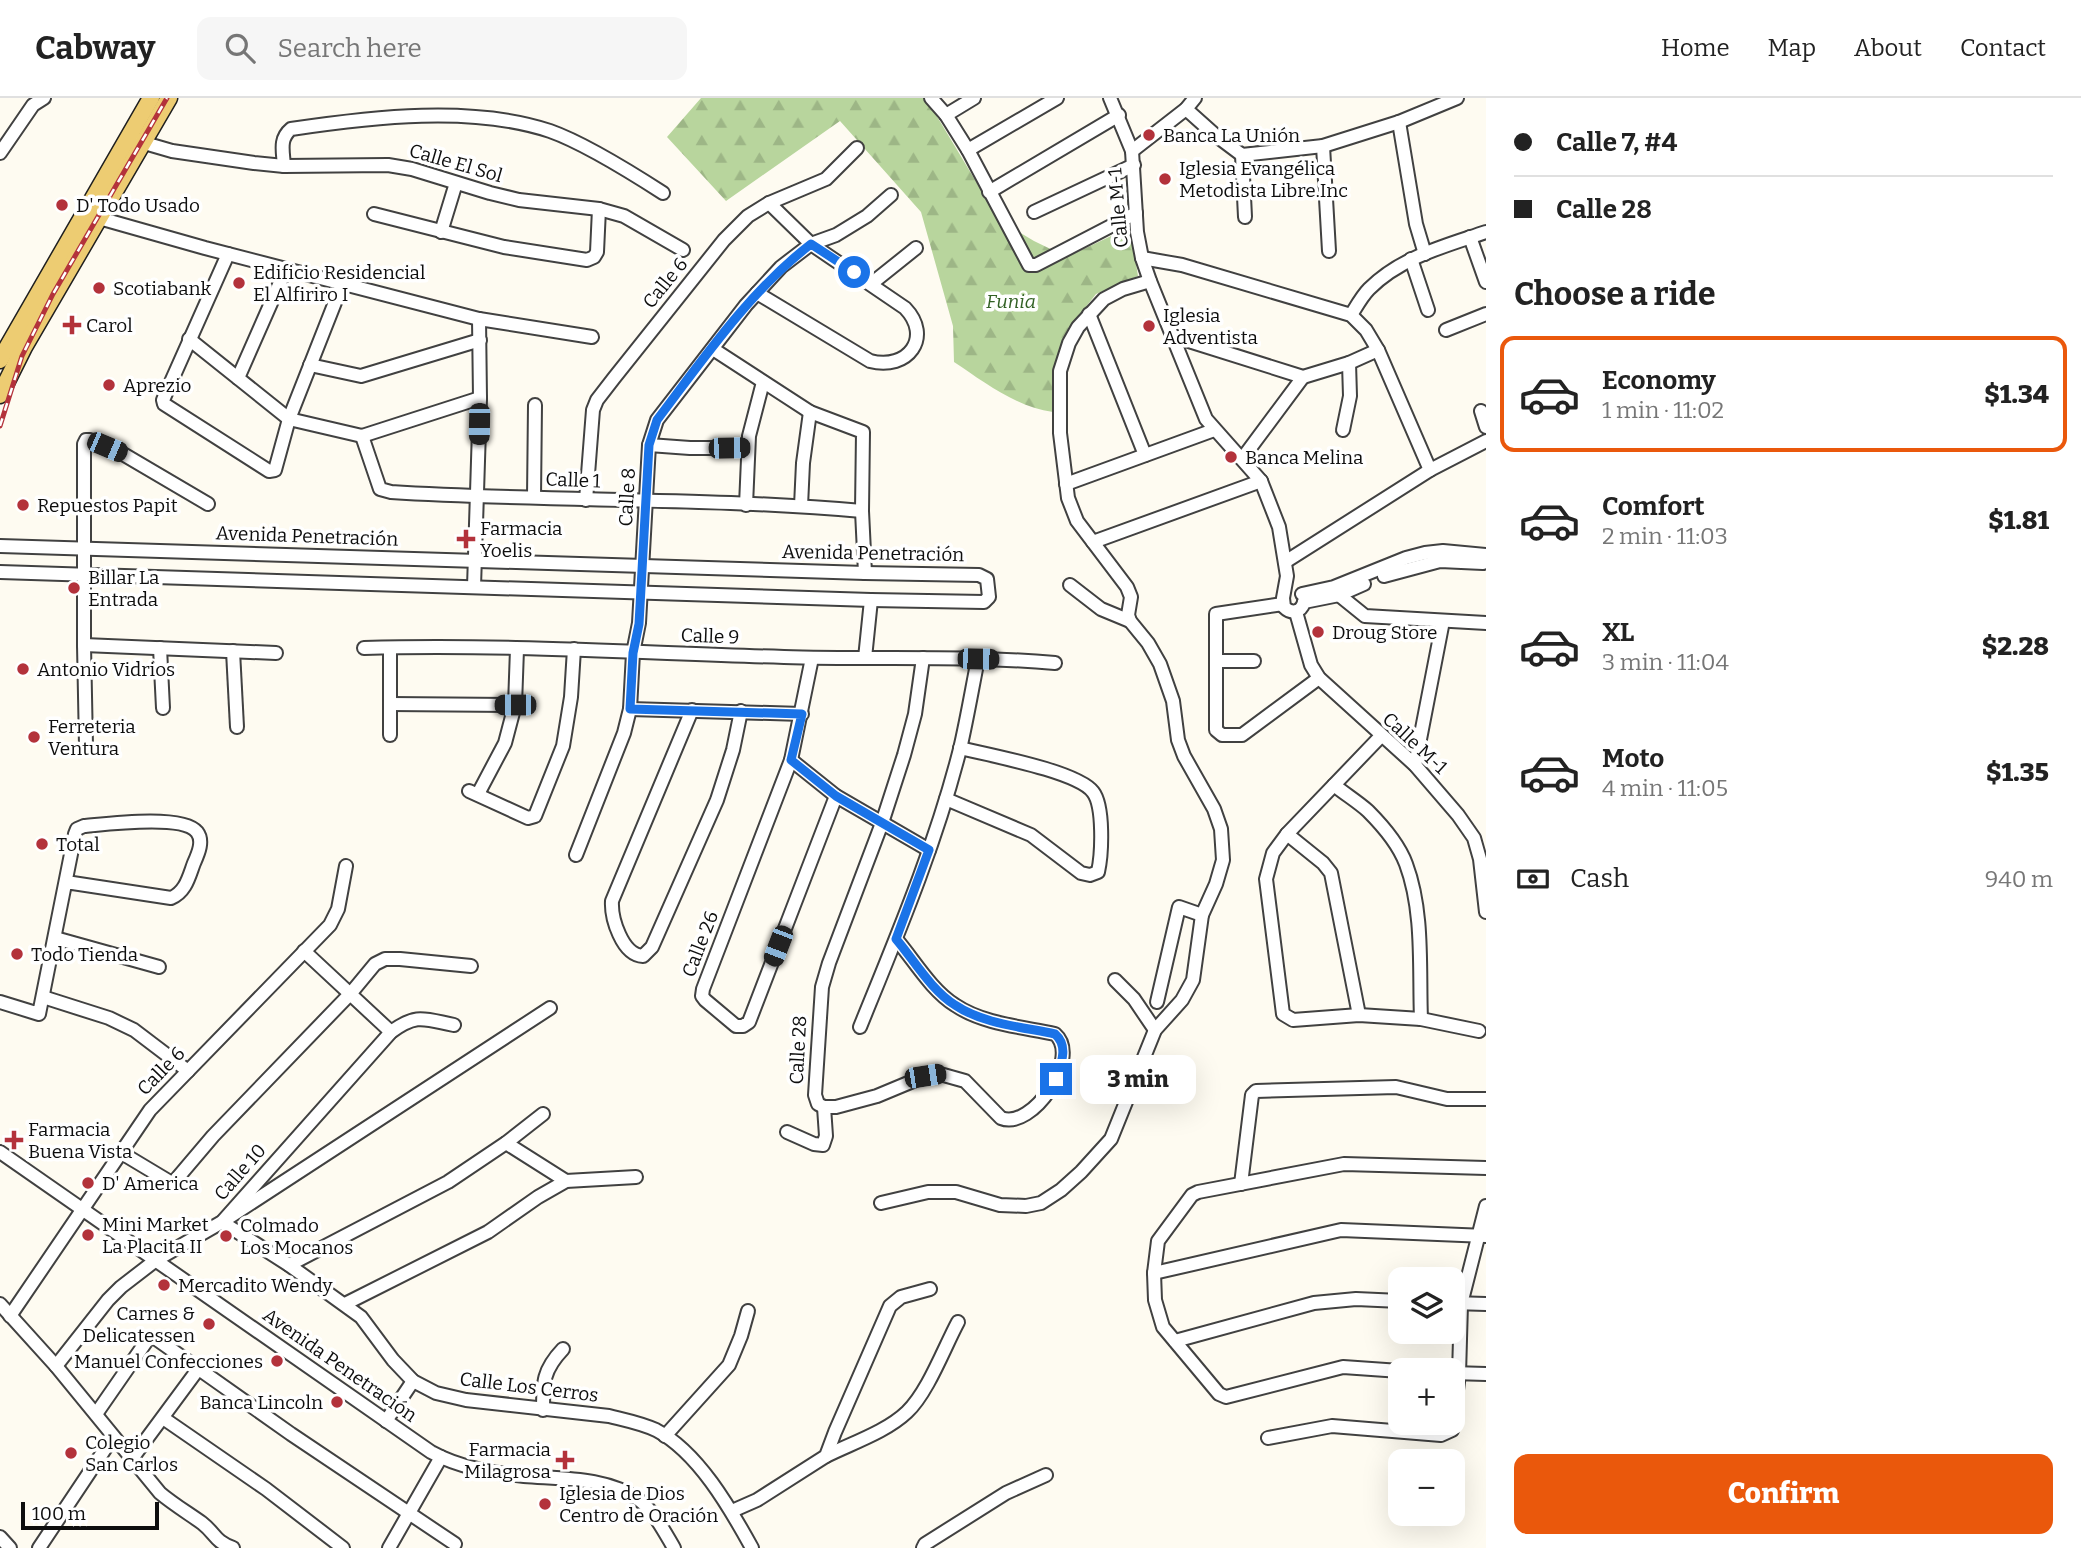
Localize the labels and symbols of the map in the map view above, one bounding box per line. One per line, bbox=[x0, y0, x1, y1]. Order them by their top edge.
place label: Banca La Unión bbox=[1163, 124, 1300, 147]
marker: Banca La Unión bbox=[1141, 127, 1157, 143]
street label: Calle El Sol bbox=[407, 139, 505, 187]
place label: Iglesia Evangélica Metodista Libre.Inc bbox=[1179, 157, 1348, 202]
street label: Calle M-1 bbox=[1103, 167, 1133, 249]
marker: Iglesia Evangélica Metodista Libre.Inc bbox=[1157, 171, 1173, 187]
place label: D' Todo Usado bbox=[76, 194, 200, 217]
marker: D' Todo Usado bbox=[54, 197, 70, 213]
street label: Calle 6 bbox=[638, 253, 692, 313]
route start bbox=[838, 256, 870, 288]
place label: Edificio Residencial El Alfiriro I bbox=[253, 261, 425, 306]
marker: Edificio Residencial El Alfiriro I bbox=[231, 275, 247, 291]
place label: Scotiabank bbox=[113, 277, 212, 300]
marker: Scotiabank bbox=[91, 280, 107, 296]
park label: Funia bbox=[986, 290, 1036, 313]
place label: Iglesia Adventista bbox=[1163, 304, 1258, 349]
place label: Carol bbox=[86, 314, 133, 337]
marker: Carol bbox=[64, 317, 80, 333]
marker: Iglesia Adventista bbox=[1141, 318, 1157, 334]
place label: Aprezio bbox=[123, 374, 192, 397]
marker: Aprezio bbox=[101, 377, 117, 393]
car bbox=[469, 403, 490, 445]
car bbox=[84, 429, 131, 465]
car bbox=[708, 437, 751, 459]
place label: Banca Melina bbox=[1245, 446, 1364, 469]
marker: Banca Melina bbox=[1223, 449, 1239, 465]
street label: Calle 8 bbox=[614, 467, 640, 527]
street label: Calle 1 bbox=[545, 468, 601, 492]
place label: Repuestos Papit bbox=[37, 494, 178, 517]
marker: Repuestos Papit bbox=[15, 497, 31, 513]
place label: Farmacia Yoelis bbox=[480, 517, 563, 562]
street label: Avenida Penetración bbox=[215, 521, 399, 551]
marker: Farmacia Yoelis bbox=[458, 531, 474, 547]
street label: Avenida Penetración bbox=[782, 540, 964, 566]
place label: Billar La Entrada bbox=[88, 566, 160, 611]
marker: Billar La Entrada bbox=[66, 580, 82, 596]
place label: Droug Store bbox=[1332, 621, 1437, 644]
street label: Calle 9 bbox=[680, 623, 740, 649]
marker: Droug Store bbox=[1310, 624, 1326, 640]
car bbox=[957, 648, 1000, 670]
place label: Antonio Vidrios bbox=[37, 658, 175, 681]
marker: Antonio Vidrios bbox=[15, 661, 31, 677]
car bbox=[495, 695, 537, 716]
street label: Calle M-1 bbox=[1378, 707, 1452, 779]
place label: Ferreteria Ventura bbox=[48, 715, 136, 760]
marker: Ferreteria Ventura bbox=[26, 729, 42, 745]
place label: Total bbox=[56, 833, 100, 856]
marker: Total bbox=[34, 836, 50, 852]
street label: Calle 26 bbox=[677, 908, 723, 980]
car bbox=[761, 923, 796, 969]
place label: Todo Tienda bbox=[31, 943, 139, 966]
marker: Todo Tienda bbox=[9, 946, 25, 962]
street label: Calle 28 bbox=[785, 1015, 811, 1085]
street label: Calle 6 bbox=[132, 1042, 190, 1100]
callout: 3 min bbox=[1080, 1054, 1196, 1104]
car bbox=[903, 1062, 948, 1090]
route end bbox=[1040, 1063, 1072, 1095]
place label: Farmacia Buena Vista bbox=[28, 1118, 133, 1163]
marker: Farmacia Buena Vista bbox=[6, 1132, 22, 1148]
street label: Calle 10 bbox=[209, 1139, 271, 1205]
place label: D' America bbox=[102, 1172, 199, 1195]
marker: D' America bbox=[80, 1175, 96, 1191]
place label: Mini Market La Placita II bbox=[102, 1213, 209, 1258]
place label: Colmado Los Mocanos bbox=[240, 1214, 353, 1259]
marker: Mini Market La Placita II bbox=[80, 1227, 96, 1243]
marker: Colmado Los Mocanos bbox=[218, 1228, 234, 1244]
place label: Mercadito Wendy bbox=[178, 1274, 333, 1297]
marker: Mercadito Wendy bbox=[156, 1277, 172, 1293]
place label: Carnes & Delicatessen bbox=[83, 1302, 195, 1347]
street label: Avenida Penetración bbox=[259, 1303, 421, 1427]
marker: Carnes & Delicatessen bbox=[201, 1316, 217, 1332]
place label: Manuel Confecciones bbox=[74, 1350, 263, 1373]
marker: Manuel Confecciones bbox=[269, 1353, 285, 1369]
street label: Calle Los Cerros bbox=[458, 1367, 600, 1407]
place label: Banca Lincoln bbox=[199, 1391, 323, 1414]
marker: Banca Lincoln bbox=[329, 1394, 345, 1410]
place label: Colegio San Carlos bbox=[85, 1431, 178, 1476]
place label: Farmacia Milagrosa bbox=[464, 1438, 552, 1483]
marker: Colegio San Carlos bbox=[63, 1445, 79, 1461]
marker: Farmacia Milagrosa bbox=[557, 1452, 573, 1468]
place label: Iglesia de Dios Centro de Oración bbox=[559, 1482, 718, 1527]
marker: Iglesia de Dios Centro de Oración bbox=[537, 1496, 553, 1512]
scale bar bbox=[21, 1499, 159, 1531]

